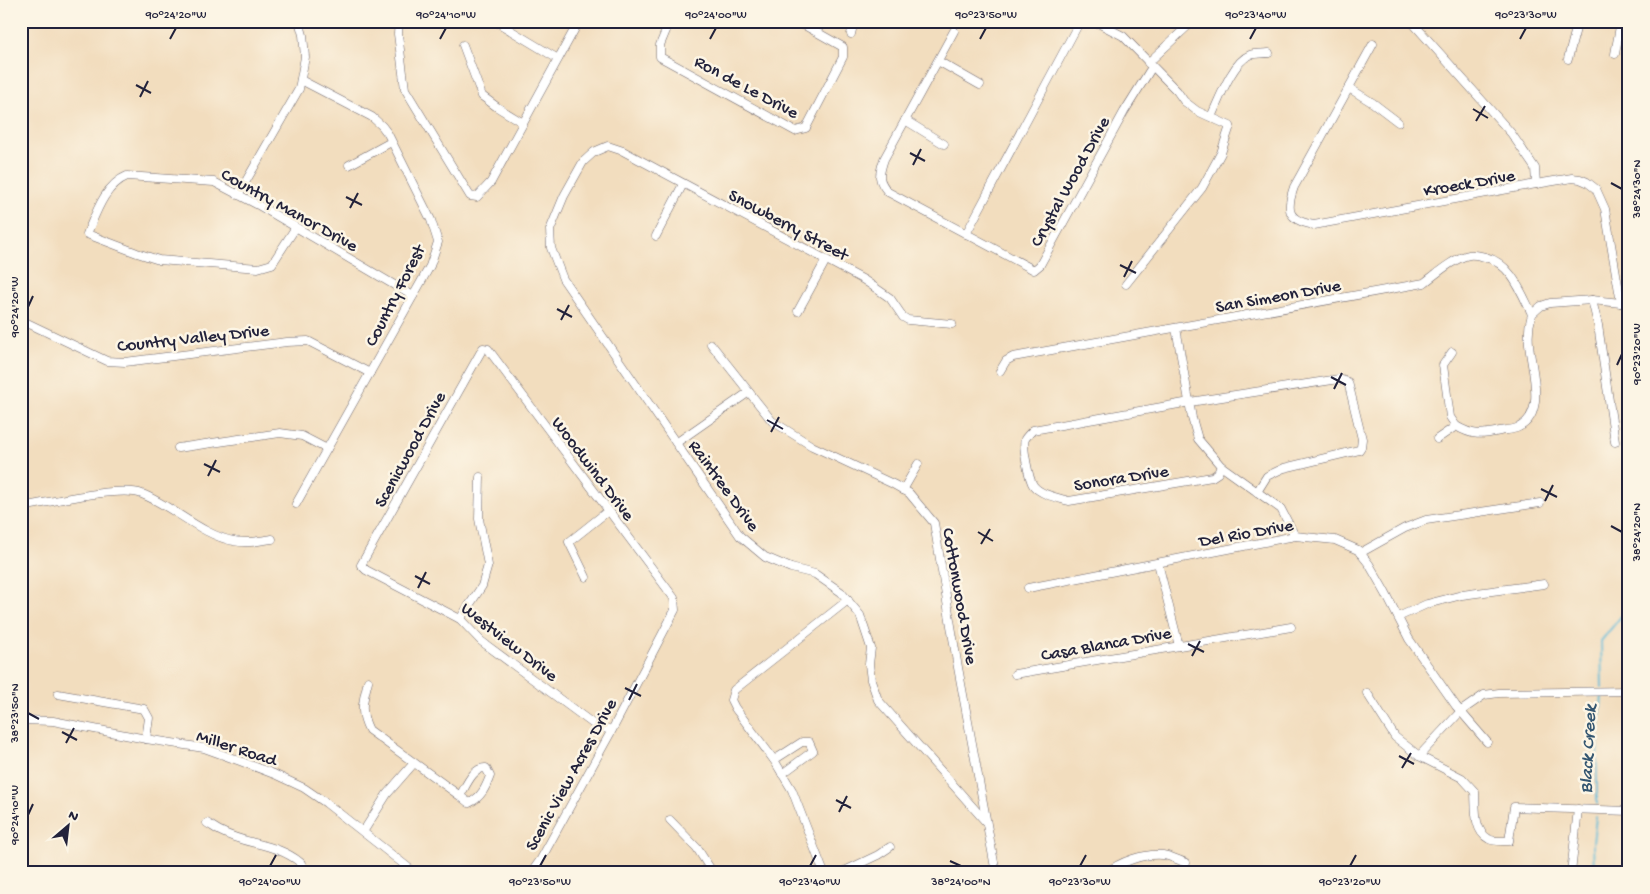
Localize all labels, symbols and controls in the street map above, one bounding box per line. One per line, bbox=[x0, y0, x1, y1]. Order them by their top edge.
text: 90°24'20"W bbox=[145, 9, 206, 23]
text: 90°24'10"W bbox=[415, 9, 476, 23]
text: 90°24'00"W bbox=[684, 9, 747, 23]
text: 90°23'50"W bbox=[954, 9, 1017, 23]
text: 90°23'40"W bbox=[1224, 9, 1287, 23]
text: 90°23'30"W bbox=[1494, 9, 1557, 23]
street label: Ron de Le Drive bbox=[690, 52, 802, 125]
street label: Crystal Wood Drive bbox=[1027, 113, 1116, 251]
text: 38°24'30"N bbox=[1631, 160, 1645, 219]
street label: Country Manor Drive bbox=[217, 165, 361, 258]
street label: Kroeck Drive bbox=[1422, 166, 1518, 203]
street label: Snowberry Street bbox=[724, 186, 853, 267]
street label: Country Forest bbox=[362, 240, 432, 350]
street label: San Simeon Drive bbox=[1214, 276, 1343, 319]
text: 90°24'20"W bbox=[9, 277, 23, 338]
street label: Country Valley Drive bbox=[116, 321, 271, 358]
text: 90°23'20"W bbox=[1631, 323, 1645, 386]
street label: Scenicwood Drive bbox=[371, 388, 452, 512]
street label: Woodwind Drive bbox=[546, 413, 638, 526]
street label: Raintree Drive bbox=[683, 437, 764, 537]
street label: Sonora Drive bbox=[1073, 462, 1171, 497]
text: 38°24'20"N bbox=[1631, 503, 1645, 562]
street label: Del Rio Drive bbox=[1197, 516, 1296, 553]
street label: Cottonwood Drive bbox=[936, 526, 981, 667]
street label: Westview Drive bbox=[456, 599, 562, 688]
street label: Casa Blanca Drive bbox=[1040, 624, 1174, 667]
text: 38°23'50"N bbox=[9, 683, 23, 744]
street label: Scenic View Acres Drive bbox=[522, 695, 623, 855]
water label: Black Creek bbox=[1576, 703, 1603, 794]
street label: Miller Road bbox=[193, 726, 281, 773]
text: 90°24'10"W bbox=[9, 785, 23, 846]
north arrow bbox=[42, 802, 92, 852]
text: N bbox=[65, 807, 81, 826]
text: 90°24'00"W bbox=[238, 876, 301, 890]
text: 90°23'50"W bbox=[508, 876, 571, 890]
text: 90°23'40"W bbox=[778, 876, 841, 890]
text: 38°24'00"N bbox=[930, 876, 991, 890]
text: 90°23'30"W bbox=[1048, 876, 1111, 890]
text: 90°23'20"W bbox=[1318, 876, 1381, 890]

